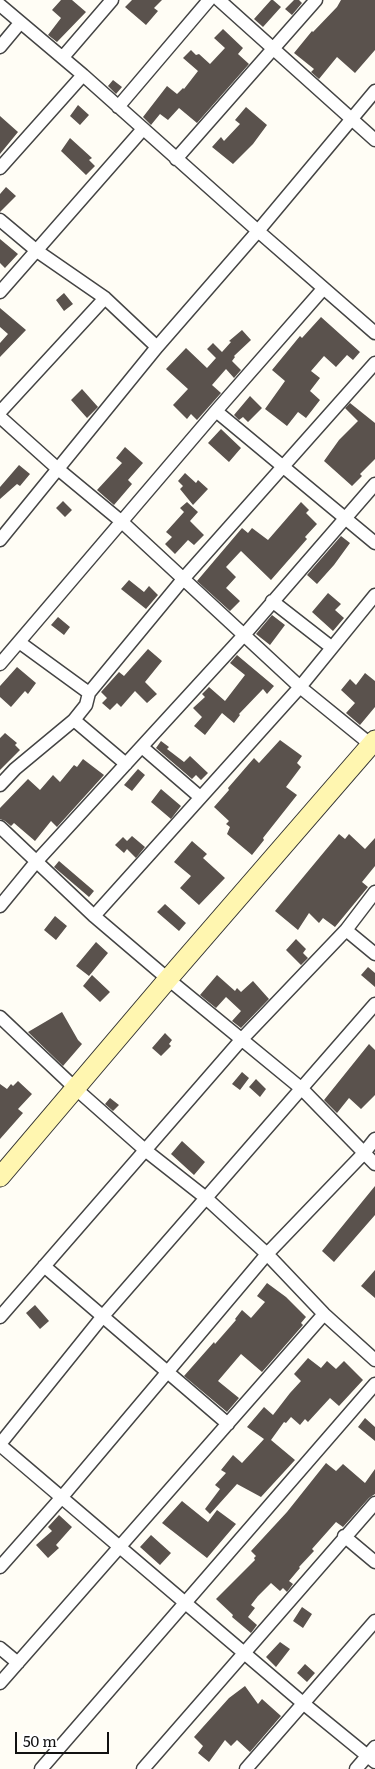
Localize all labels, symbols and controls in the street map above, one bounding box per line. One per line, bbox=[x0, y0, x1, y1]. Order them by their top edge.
scale bar bbox=[18, 1722, 111, 1754]
text: 50 m bbox=[23, 1729, 57, 1752]

